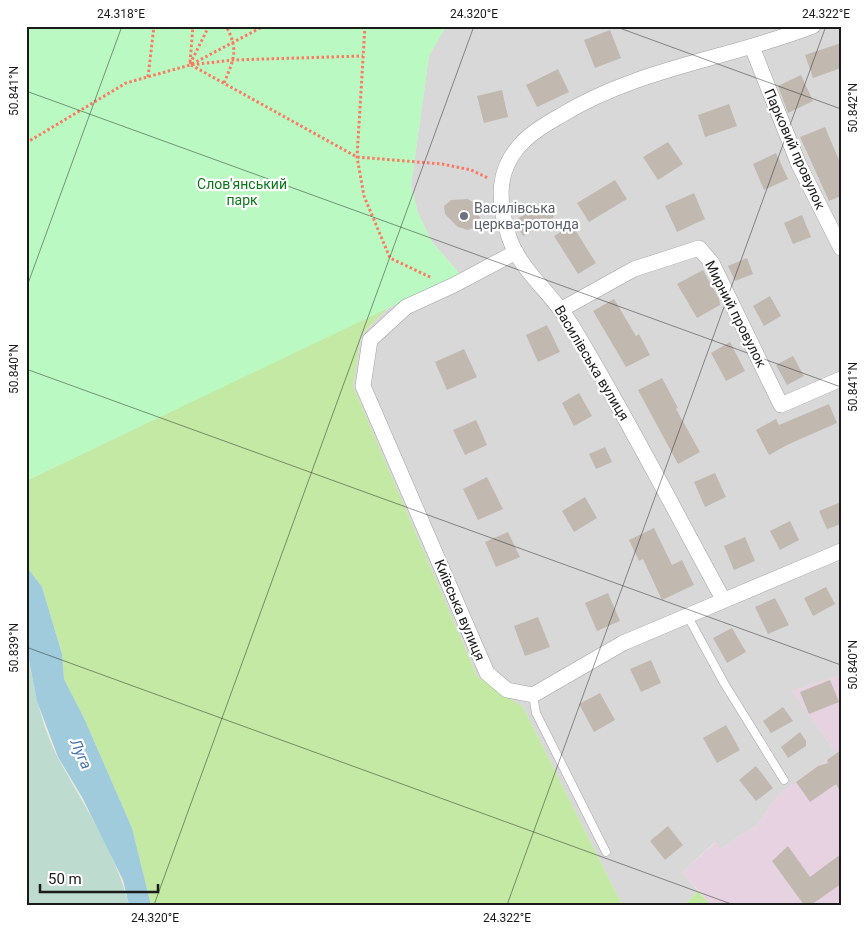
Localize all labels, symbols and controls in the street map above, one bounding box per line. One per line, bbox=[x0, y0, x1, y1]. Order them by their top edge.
text: 24.318°E bbox=[97, 7, 145, 21]
text: 24.320°E bbox=[450, 7, 498, 21]
text: 24.322°E bbox=[802, 7, 850, 21]
text: 50.841°N bbox=[7, 66, 21, 116]
text: 50.842°N bbox=[846, 83, 860, 133]
street label: Парковий провулок bbox=[761, 86, 829, 212]
park label: Слов'янський парк bbox=[197, 176, 287, 208]
place label: Василівська церква-ротонда bbox=[474, 200, 579, 232]
marker: Василівська церква-ротонда bbox=[458, 210, 470, 222]
street label: Мирний провулок bbox=[702, 258, 770, 370]
street label: Василівська вулиця bbox=[551, 303, 633, 423]
text: 50.840°N bbox=[7, 344, 21, 394]
text: 50.841°N bbox=[846, 362, 860, 412]
street label: Київська вулиця bbox=[431, 557, 489, 663]
text: 50.839°N bbox=[7, 623, 21, 673]
text: 50.840°N bbox=[846, 640, 860, 690]
water label: Луга bbox=[66, 735, 96, 772]
scale bar bbox=[40, 861, 158, 893]
text: 50 m bbox=[48, 870, 82, 888]
text: 24.320°E bbox=[131, 911, 179, 925]
text: 24.322°E bbox=[483, 911, 531, 925]

